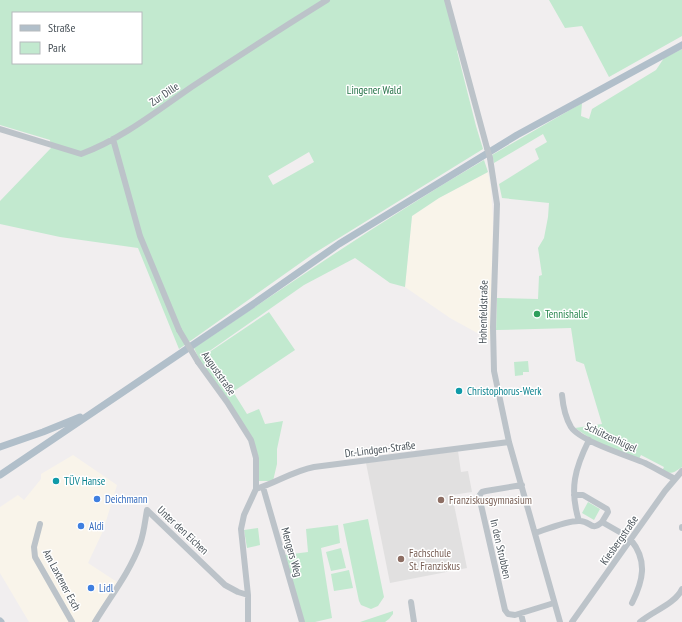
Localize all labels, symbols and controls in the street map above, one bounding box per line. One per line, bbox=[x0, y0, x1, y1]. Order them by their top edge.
legend bbox=[12, 12, 142, 64]
text: Straße bbox=[48, 20, 75, 35]
text: Park bbox=[48, 40, 66, 55]
street label: Zur Dille bbox=[147, 79, 182, 109]
park label: Lingener Wald bbox=[347, 83, 401, 97]
street label: Hohenfeldstraße bbox=[475, 280, 491, 344]
place label: Tennishalle bbox=[545, 307, 588, 321]
marker: Tennishalle bbox=[532, 309, 542, 319]
street label: Auguststraße bbox=[199, 348, 239, 398]
place label: Christophorus-Werk bbox=[467, 384, 542, 398]
marker: Christophorus-Werk bbox=[454, 386, 464, 396]
street label: Schützenhügel bbox=[583, 419, 640, 455]
street label: Dr.-Lindgen-Straße bbox=[344, 438, 417, 460]
place label: TÜV Hanse bbox=[64, 474, 106, 488]
marker: TÜV Hanse bbox=[51, 476, 61, 486]
place label: Deichmann bbox=[105, 492, 148, 506]
place label: Franziskusgymnasium bbox=[449, 493, 532, 507]
marker: Deichmann bbox=[92, 494, 102, 504]
marker: Franziskusgymnasium bbox=[436, 495, 446, 505]
street label: Unter den Eichen bbox=[154, 503, 212, 557]
street label: Kiesbergstraße bbox=[597, 512, 641, 567]
street label: In den Strubben bbox=[487, 518, 515, 580]
place label: Aldi bbox=[89, 519, 104, 533]
marker: Aldi bbox=[76, 521, 86, 531]
street label: Mengers Weg bbox=[278, 526, 306, 579]
place label: Fachschule St. Franziskus bbox=[409, 546, 460, 573]
street label: Am Laxtener Esch bbox=[40, 547, 84, 613]
marker: Fachschule St. Franziskus bbox=[396, 554, 406, 564]
place label: Lidl bbox=[99, 581, 114, 595]
marker: Lidl bbox=[86, 583, 96, 593]

